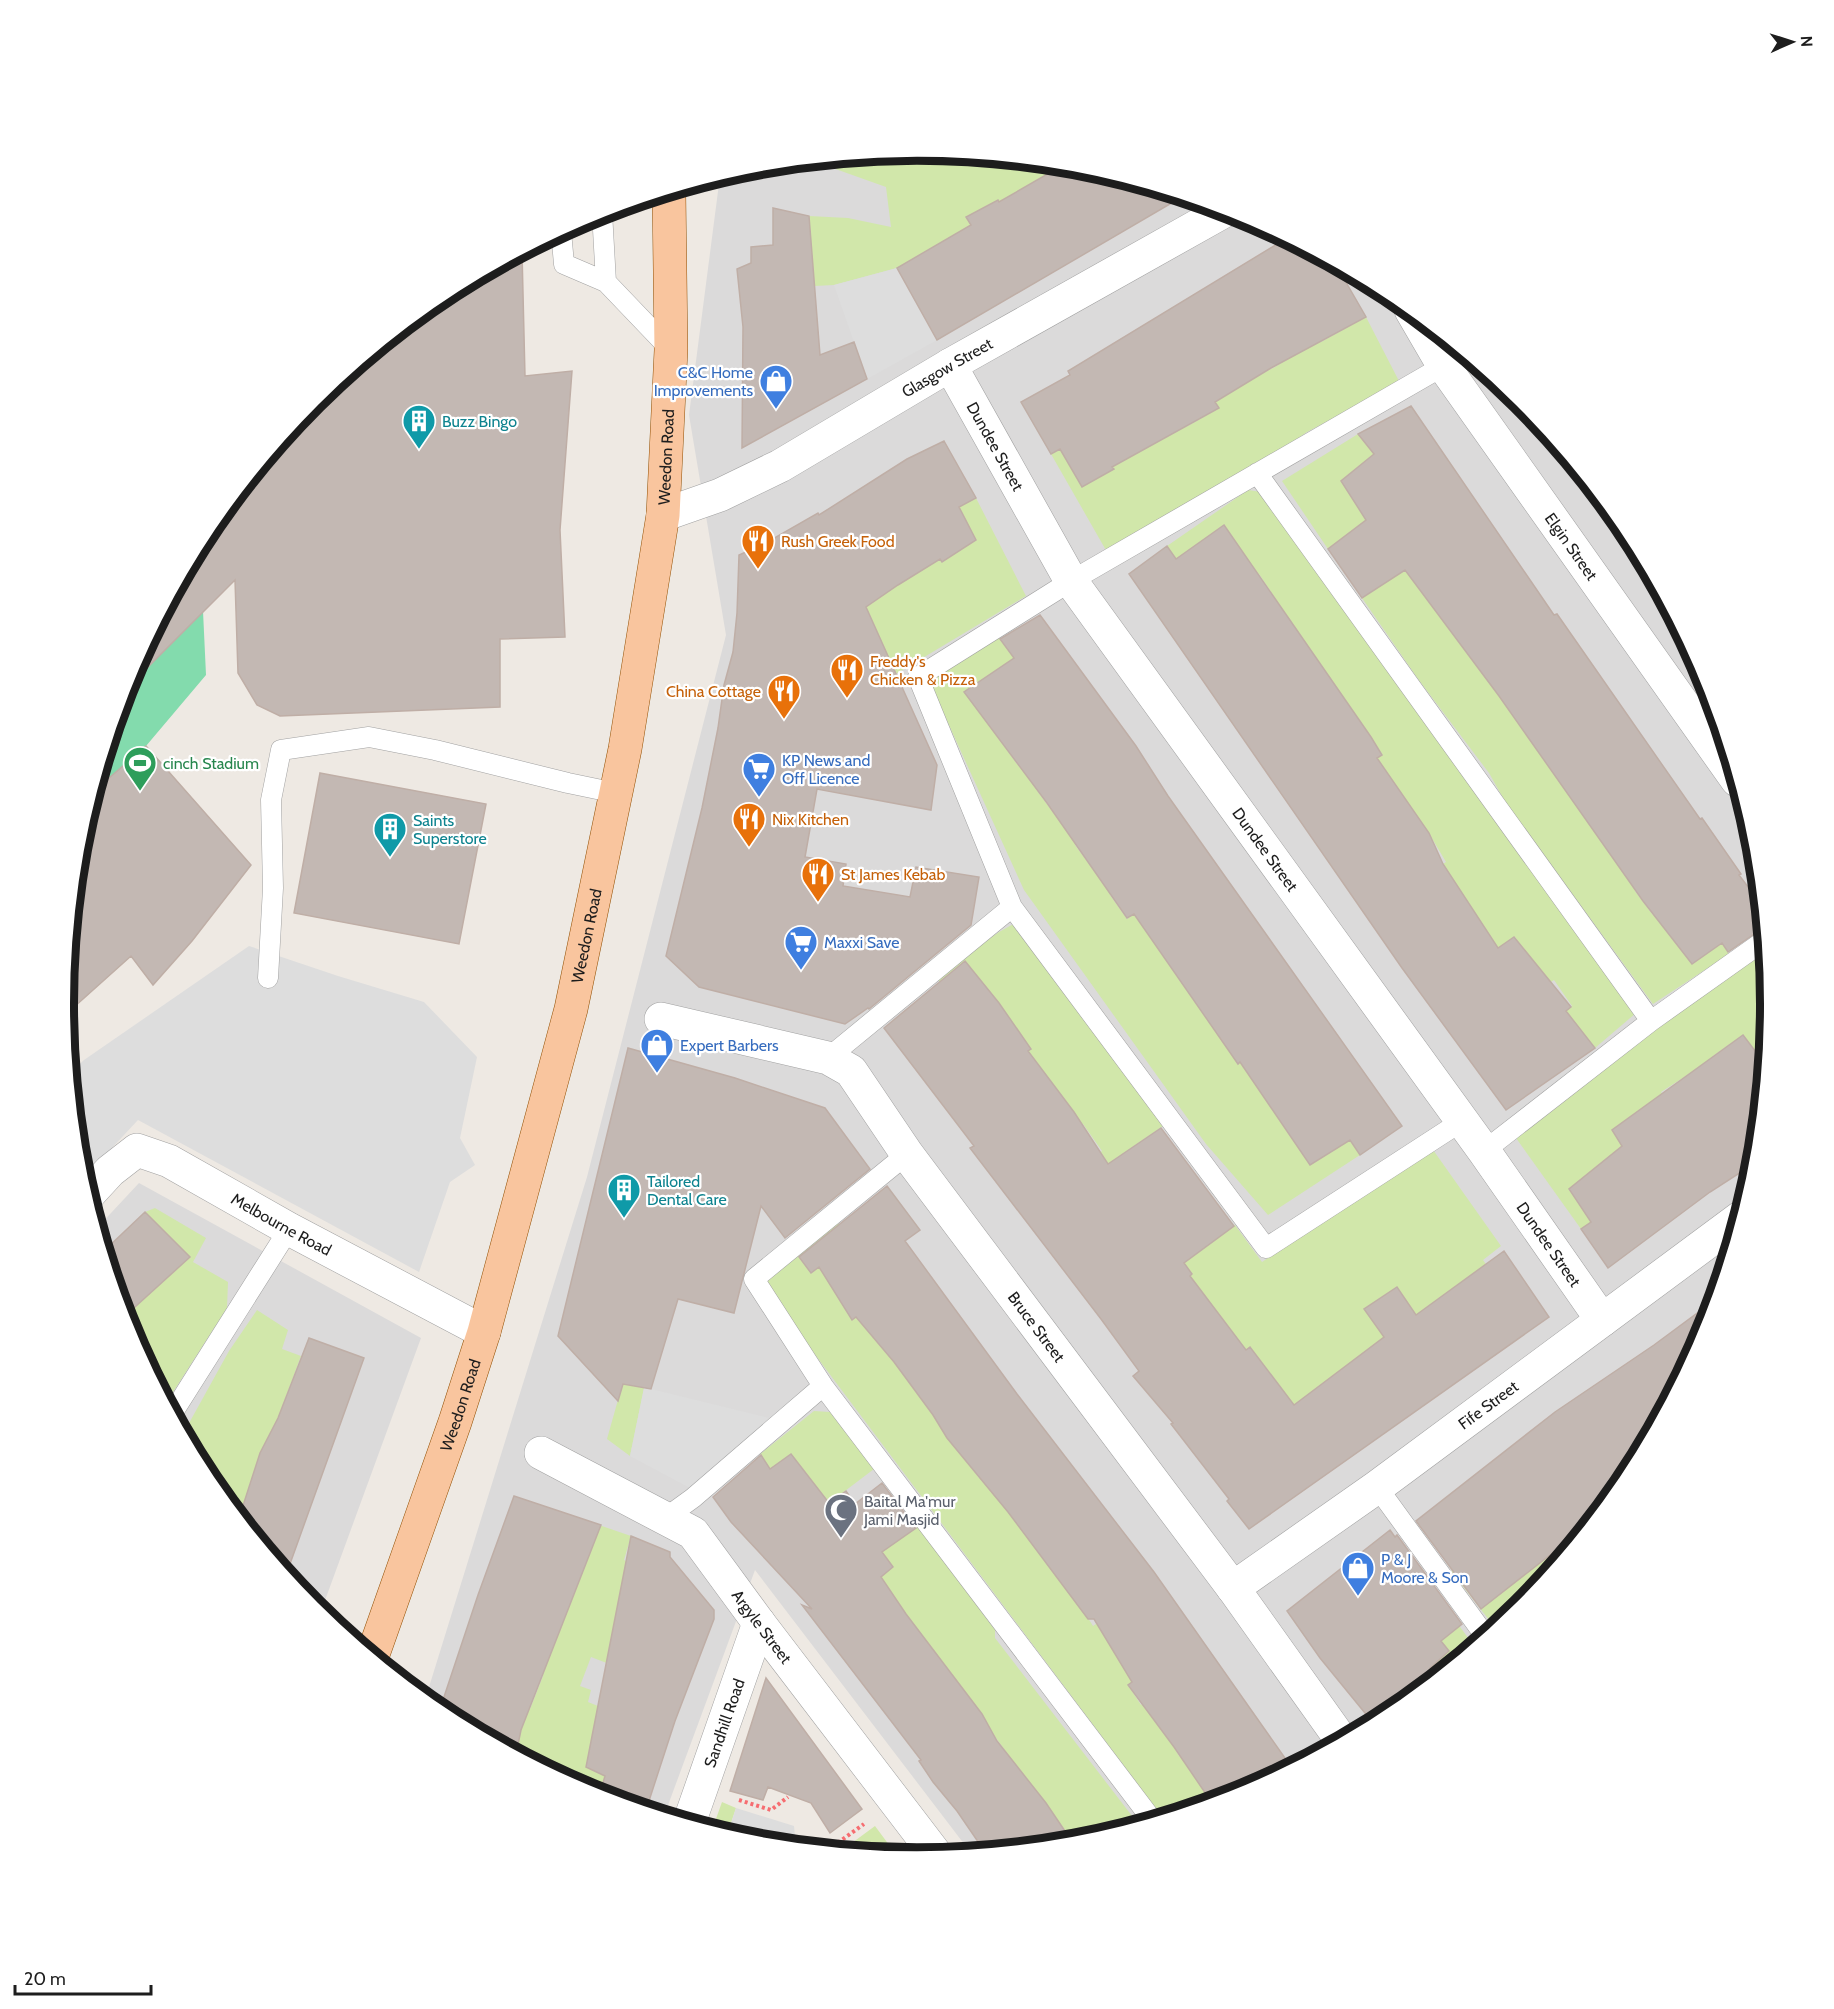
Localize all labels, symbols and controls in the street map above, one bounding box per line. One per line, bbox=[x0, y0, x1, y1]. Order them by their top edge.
north arrow bbox=[1762, 12, 1822, 72]
text: N bbox=[1797, 35, 1816, 47]
street label: Glasgow Street bbox=[898, 333, 996, 401]
place label: C&C Home Improvements bbox=[654, 363, 753, 400]
shop icon: C&C Home Improvements bbox=[758, 363, 794, 410]
street label: Dundee Street bbox=[963, 398, 1028, 494]
building icon: Buzz Bingo bbox=[401, 403, 437, 450]
street label: Weedon Road bbox=[654, 409, 678, 505]
place label: Buzz Bingo bbox=[442, 412, 517, 431]
street label: Elgin Street bbox=[1541, 509, 1602, 584]
restaurant icon: Rush Greek Food bbox=[740, 523, 776, 570]
place label: Rush Greek Food bbox=[781, 532, 895, 551]
restaurant icon: Freddy's Chicken & Pizza bbox=[829, 652, 865, 699]
place label: Freddy's Chicken & Pizza bbox=[870, 652, 976, 689]
restaurant icon: China Cottage bbox=[766, 673, 802, 720]
place label: China Cottage bbox=[666, 682, 761, 701]
sports icon: cinch Stadium bbox=[122, 745, 158, 792]
supermarket icon: KP News and Off Licence bbox=[741, 751, 777, 798]
place label: KP News and Off Licence bbox=[782, 751, 870, 788]
place label: cinch Stadium bbox=[163, 754, 259, 773]
restaurant icon: Nix Kitchen bbox=[731, 801, 767, 848]
street label: Dundee Street bbox=[1229, 804, 1303, 896]
place label: Nix Kitchen bbox=[772, 810, 849, 829]
building icon: Saints Superstore bbox=[372, 811, 408, 858]
place label: Saints Superstore bbox=[413, 811, 487, 848]
restaurant icon: St James Kebab bbox=[800, 856, 836, 903]
place label: St James Kebab bbox=[841, 865, 945, 884]
street label: Weedon Road bbox=[567, 887, 605, 985]
supermarket icon: Maxxi Save bbox=[783, 924, 819, 971]
place label: Maxxi Save bbox=[824, 933, 899, 952]
shop icon: Expert Barbers bbox=[639, 1027, 675, 1074]
place label: Expert Barbers bbox=[680, 1036, 779, 1055]
building icon: Tailored Dental Care bbox=[606, 1172, 642, 1219]
place label: Tailored Dental Care bbox=[647, 1172, 727, 1209]
street label: Melbourne Road bbox=[228, 1189, 335, 1259]
street label: Dundee Street bbox=[1513, 1198, 1585, 1291]
street label: Bruce Street bbox=[1004, 1288, 1070, 1366]
street label: Weedon Road bbox=[436, 1357, 484, 1454]
street label: Fife Street bbox=[1454, 1376, 1522, 1433]
mosque icon: Baital Ma'mur Jami Masjid bbox=[823, 1492, 859, 1539]
place label: Baital Ma'mur Jami Masjid bbox=[863, 1492, 956, 1529]
shop icon: P & J Moore & Son bbox=[1340, 1550, 1376, 1597]
place label: P & J Moore & Son bbox=[1381, 1550, 1469, 1587]
street label: Argyle Street bbox=[728, 1586, 796, 1668]
street label: Sandhill Road bbox=[700, 1676, 748, 1770]
scale bar bbox=[15, 1958, 152, 1996]
text: 20 m bbox=[24, 1968, 66, 1990]

